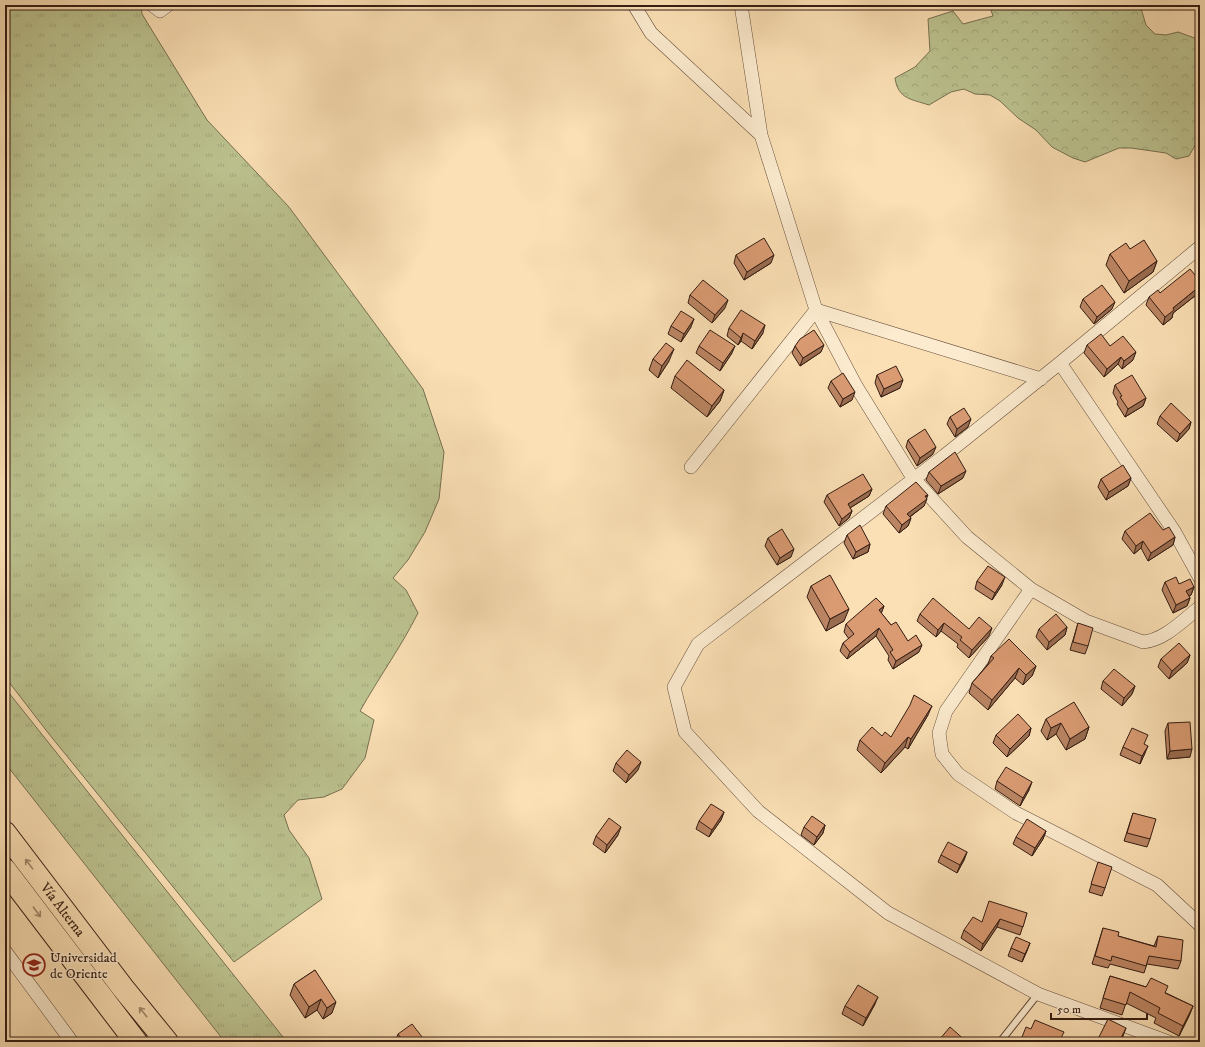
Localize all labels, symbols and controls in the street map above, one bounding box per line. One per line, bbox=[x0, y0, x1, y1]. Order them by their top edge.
one-way arrow bbox=[25, 859, 33, 870]
street label: Vía Alterna bbox=[36, 879, 89, 941]
one-way arrow bbox=[33, 906, 41, 917]
place label: Universidad de Oriente bbox=[50, 949, 117, 983]
school or university icon: Universidad de Oriente bbox=[21, 952, 47, 978]
scale bar bbox=[1051, 995, 1147, 1021]
text: 50 m bbox=[1057, 1002, 1081, 1017]
one-way arrow bbox=[138, 1006, 147, 1017]

